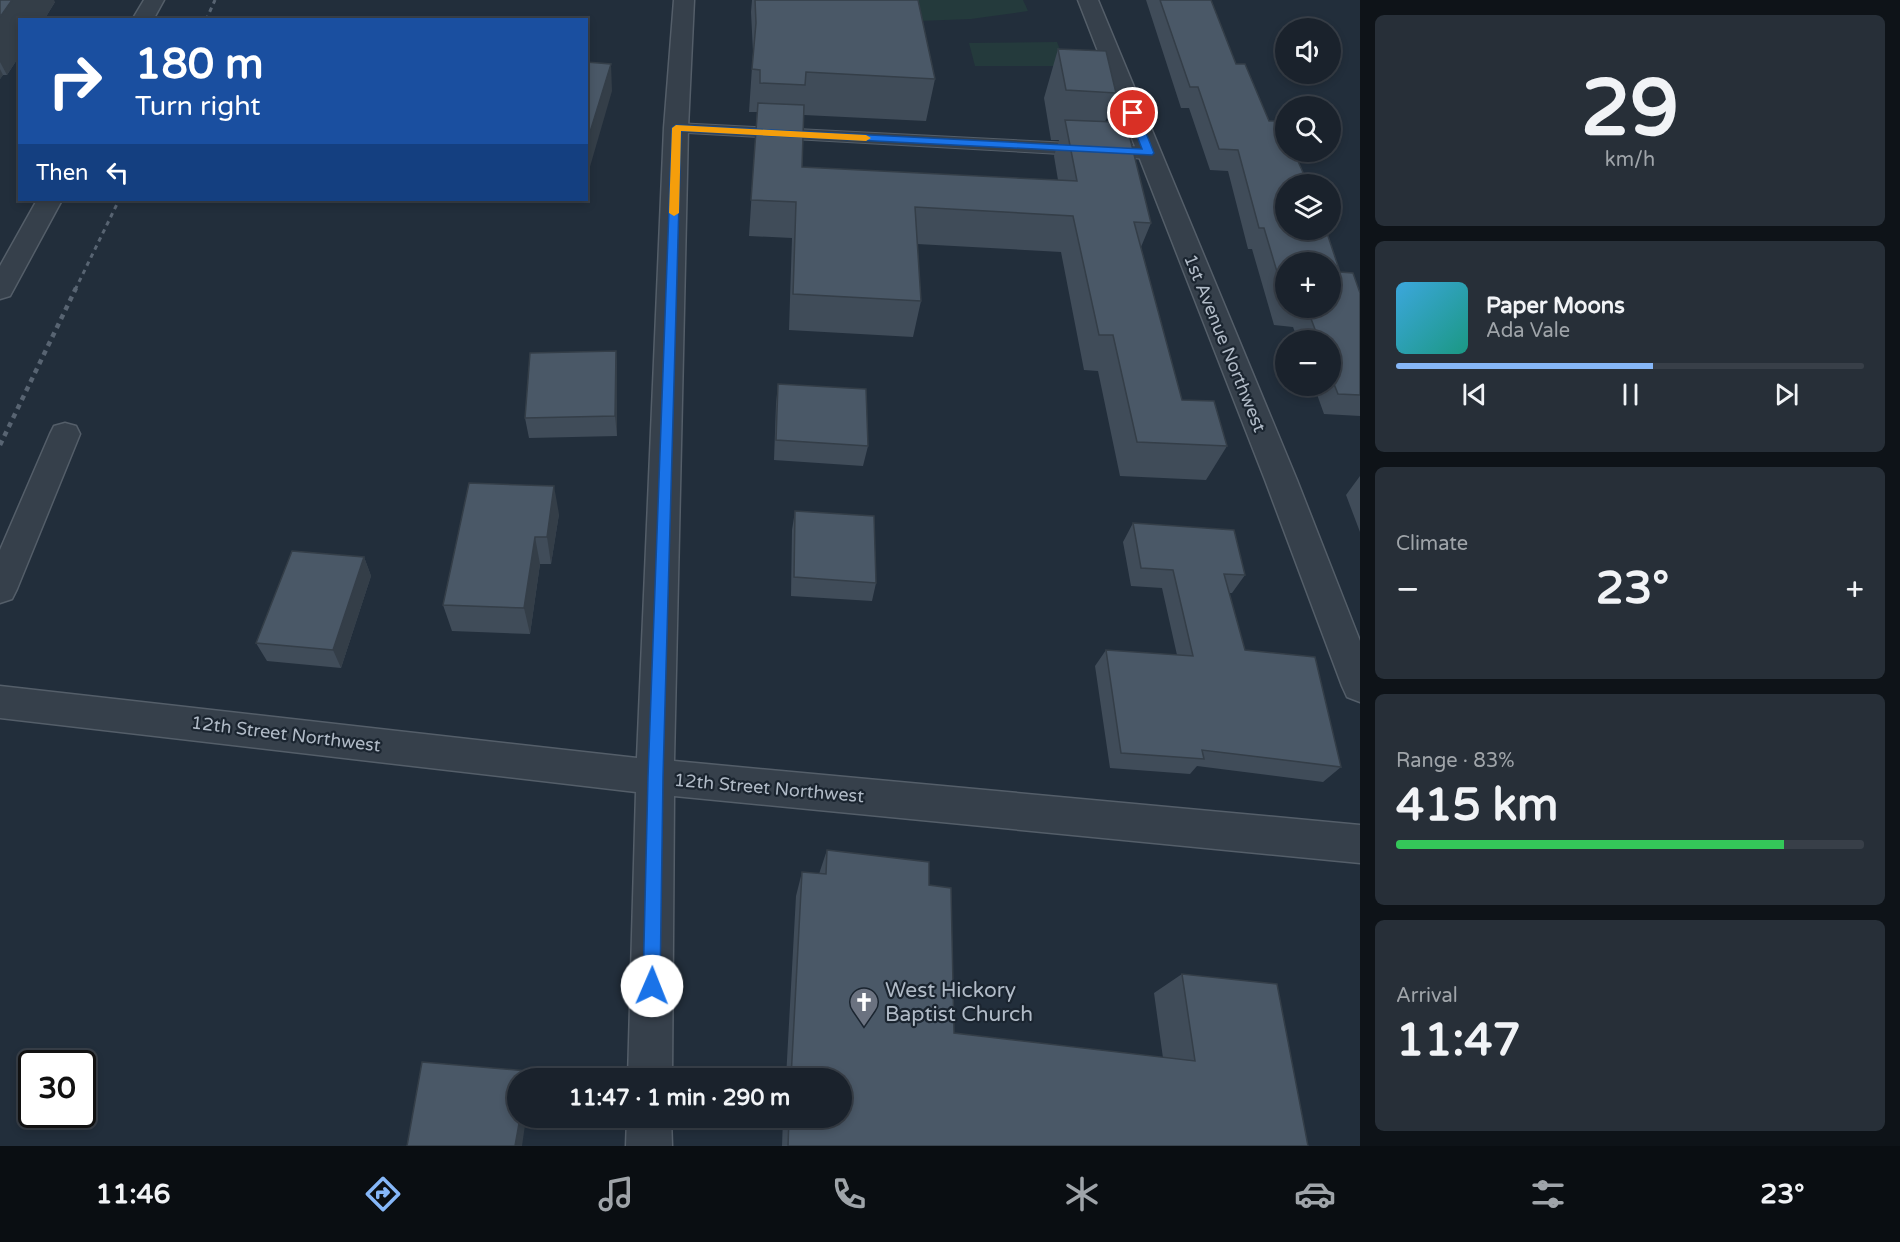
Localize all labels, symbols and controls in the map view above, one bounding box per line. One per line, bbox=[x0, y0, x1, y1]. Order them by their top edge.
map controls bbox=[1275, 18, 1341, 396]
button: sound bbox=[1275, 18, 1341, 84]
text: 180 m bbox=[135, 39, 264, 90]
icon: right bbox=[36, 42, 114, 120]
text: 29 bbox=[1581, 62, 1679, 156]
pin bbox=[1107, 87, 1158, 138]
text: Turn right bbox=[135, 90, 261, 123]
icon: arrive bbox=[1116, 96, 1149, 129]
button: search bbox=[1275, 96, 1341, 162]
text: km/h bbox=[1605, 148, 1655, 172]
icon: left bbox=[101, 156, 134, 189]
text: Then bbox=[36, 160, 89, 186]
button: layers bbox=[1275, 174, 1341, 240]
street label: 1st Avenue Northwest bbox=[1179, 251, 1271, 435]
button: + bbox=[1275, 252, 1341, 318]
text: Paper Moons bbox=[1486, 293, 1625, 319]
text: Ada Vale bbox=[1486, 319, 1570, 343]
button: − bbox=[1275, 330, 1341, 396]
icon: previous bbox=[1458, 378, 1491, 411]
icon: pause bbox=[1614, 378, 1647, 411]
icon: next bbox=[1770, 378, 1803, 411]
text: Climate bbox=[1396, 532, 1468, 556]
text: 23° bbox=[1596, 562, 1669, 616]
text: − bbox=[1396, 570, 1420, 609]
text: + bbox=[1845, 570, 1864, 609]
street label: 12th Street Northwest bbox=[190, 711, 382, 757]
text: Range · 83% bbox=[1396, 749, 1515, 773]
street label: 12th Street Northwest bbox=[673, 769, 865, 807]
text: 415 km bbox=[1396, 779, 1558, 833]
position arrow bbox=[620, 954, 684, 1018]
place label: West Hickory Baptist Church bbox=[885, 978, 1033, 1027]
text: Arrival bbox=[1396, 984, 1458, 1008]
church icon: West Hickory Baptist Church bbox=[848, 986, 880, 1028]
text: 11:47 bbox=[1396, 1014, 1521, 1068]
speed limit sign: 30 bbox=[18, 1050, 96, 1128]
text: 11:47 · 1 min · 290 m bbox=[569, 1085, 790, 1111]
icon: directions bbox=[362, 1173, 404, 1215]
icon: music bbox=[595, 1173, 637, 1215]
icon: phone bbox=[828, 1173, 870, 1215]
icon: climate bbox=[1061, 1173, 1103, 1215]
icon: car bbox=[1294, 1173, 1336, 1215]
icon: filters bbox=[1527, 1173, 1569, 1215]
text: 11:46 bbox=[96, 1178, 170, 1211]
text: 23° bbox=[1760, 1178, 1804, 1211]

